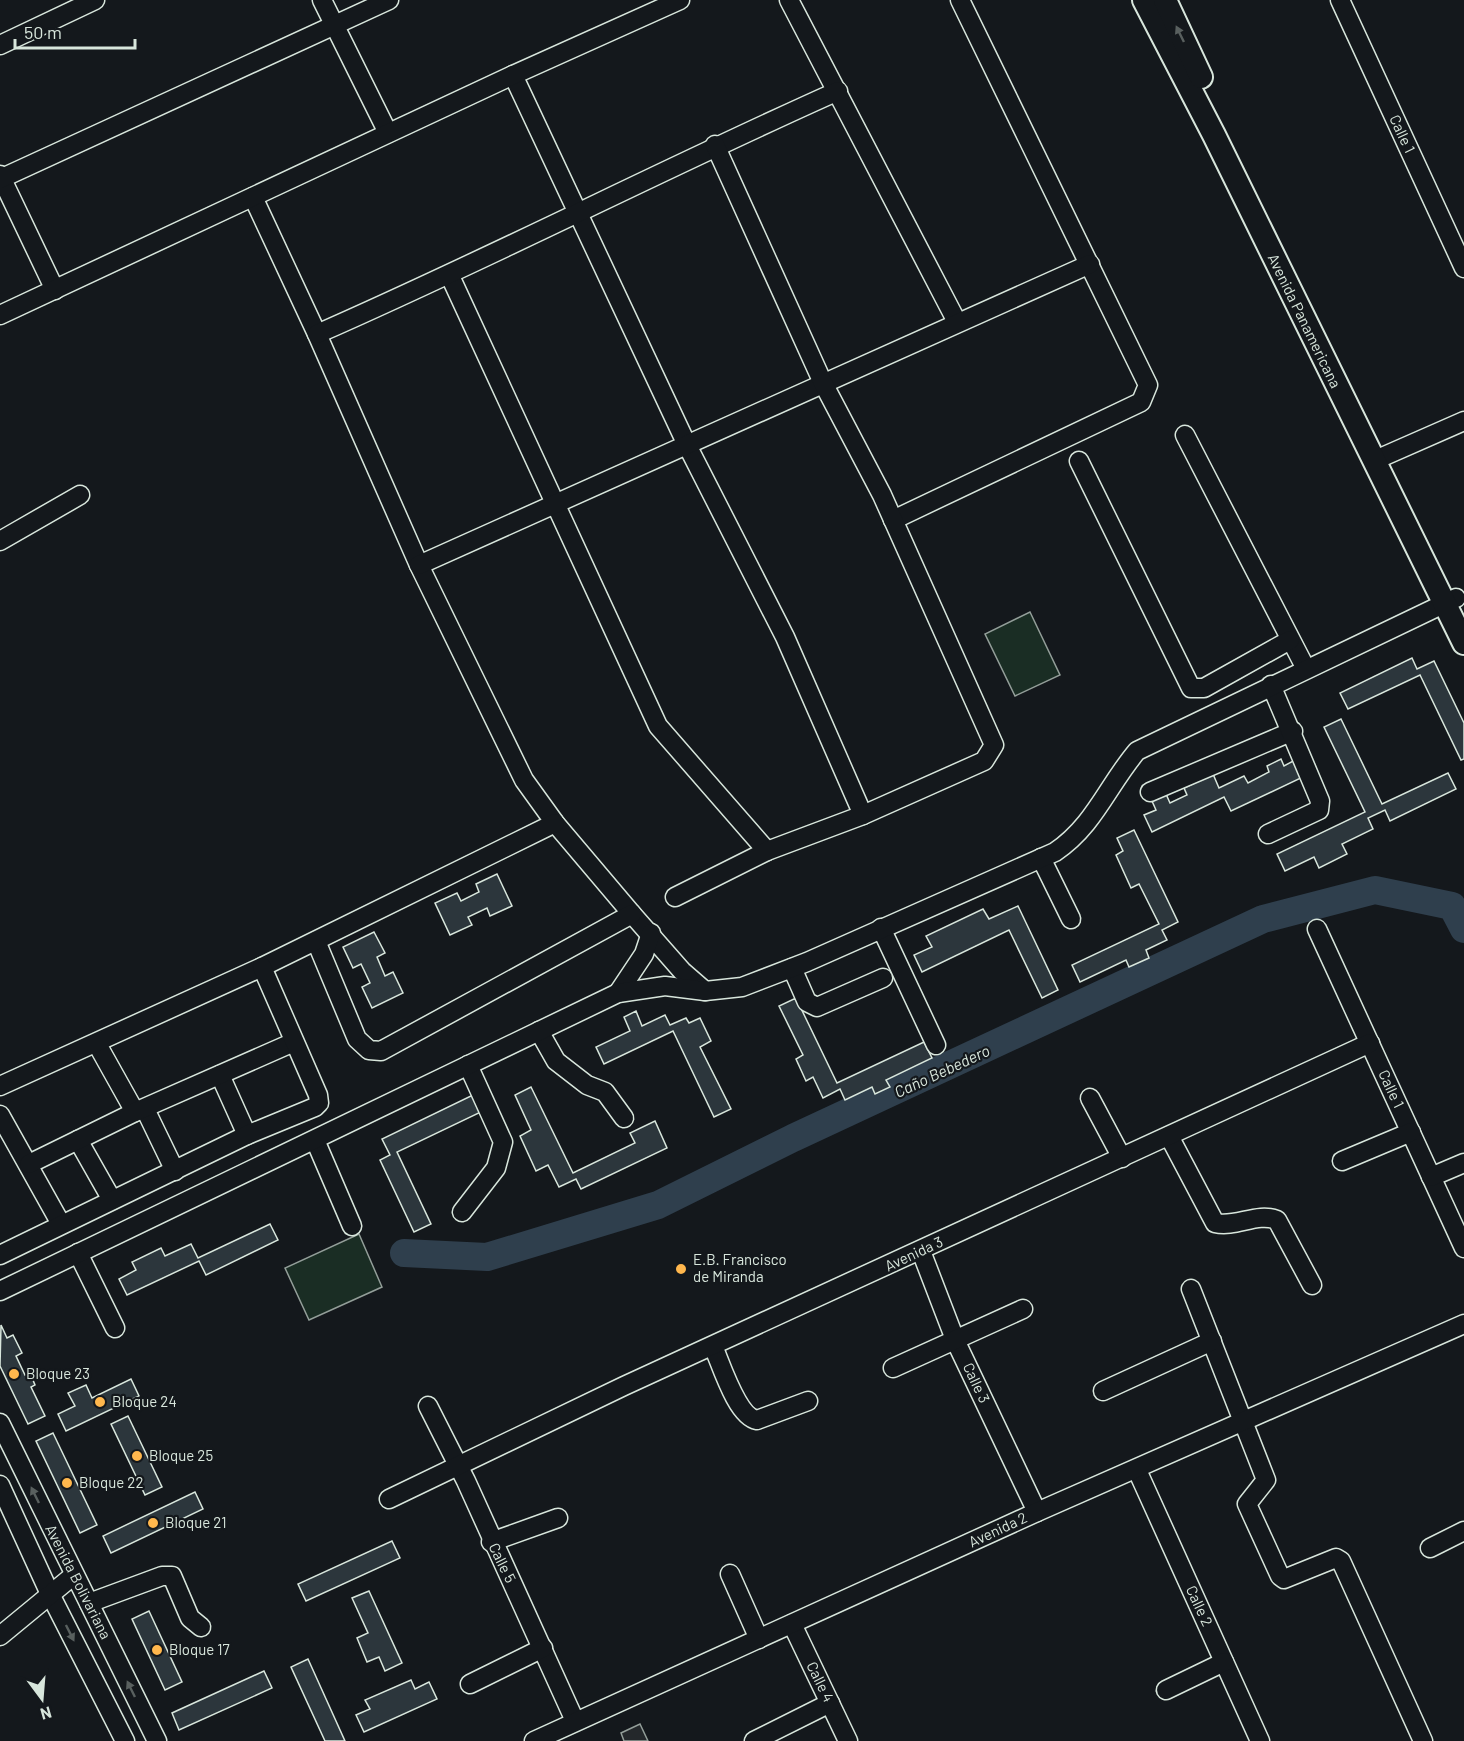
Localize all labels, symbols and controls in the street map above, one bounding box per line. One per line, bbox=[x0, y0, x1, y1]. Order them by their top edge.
scale bar bbox=[15, 12, 135, 50]
text: 50 m bbox=[24, 21, 62, 43]
one-way arrow bbox=[1175, 26, 1184, 43]
street label: Calle 1 bbox=[1386, 112, 1419, 155]
street label: Avenida Panamericana bbox=[1265, 250, 1345, 391]
water label: Caño Bebedero bbox=[891, 1040, 993, 1101]
street label: Calle 1 bbox=[1375, 1067, 1408, 1110]
street label: Avenida 3 bbox=[882, 1232, 945, 1274]
place label: E.B. Francisco de Miranda bbox=[693, 1250, 787, 1285]
marker: E.B. Francisco de Miranda bbox=[674, 1262, 688, 1276]
street label: Calle 3 bbox=[960, 1360, 994, 1406]
place label: Bloque 23 bbox=[26, 1364, 90, 1382]
marker: Bloque 23 bbox=[7, 1367, 21, 1381]
place label: Bloque 24 bbox=[112, 1392, 177, 1410]
marker: Bloque 24 bbox=[93, 1395, 107, 1409]
place label: Bloque 25 bbox=[149, 1446, 213, 1464]
marker: Bloque 25 bbox=[130, 1449, 144, 1463]
place label: Bloque 22 bbox=[79, 1473, 143, 1491]
marker: Bloque 22 bbox=[60, 1476, 74, 1490]
one-way arrow bbox=[31, 1487, 40, 1504]
street label: Avenida 2 bbox=[966, 1508, 1030, 1550]
place label: Bloque 21 bbox=[165, 1513, 226, 1531]
marker: Bloque 21 bbox=[146, 1516, 160, 1530]
street label: Avenida Bolivariana bbox=[42, 1521, 116, 1642]
street label: Calle 5 bbox=[486, 1540, 520, 1586]
street label: Calle 2 bbox=[1183, 1582, 1217, 1629]
one-way arrow bbox=[65, 1624, 75, 1641]
place label: Bloque 17 bbox=[169, 1640, 230, 1658]
marker: Bloque 17 bbox=[150, 1643, 164, 1657]
street label: Calle 4 bbox=[803, 1658, 838, 1705]
north arrow bbox=[12, 1669, 72, 1729]
one-way arrow bbox=[127, 1680, 136, 1697]
text: N bbox=[39, 1703, 54, 1724]

